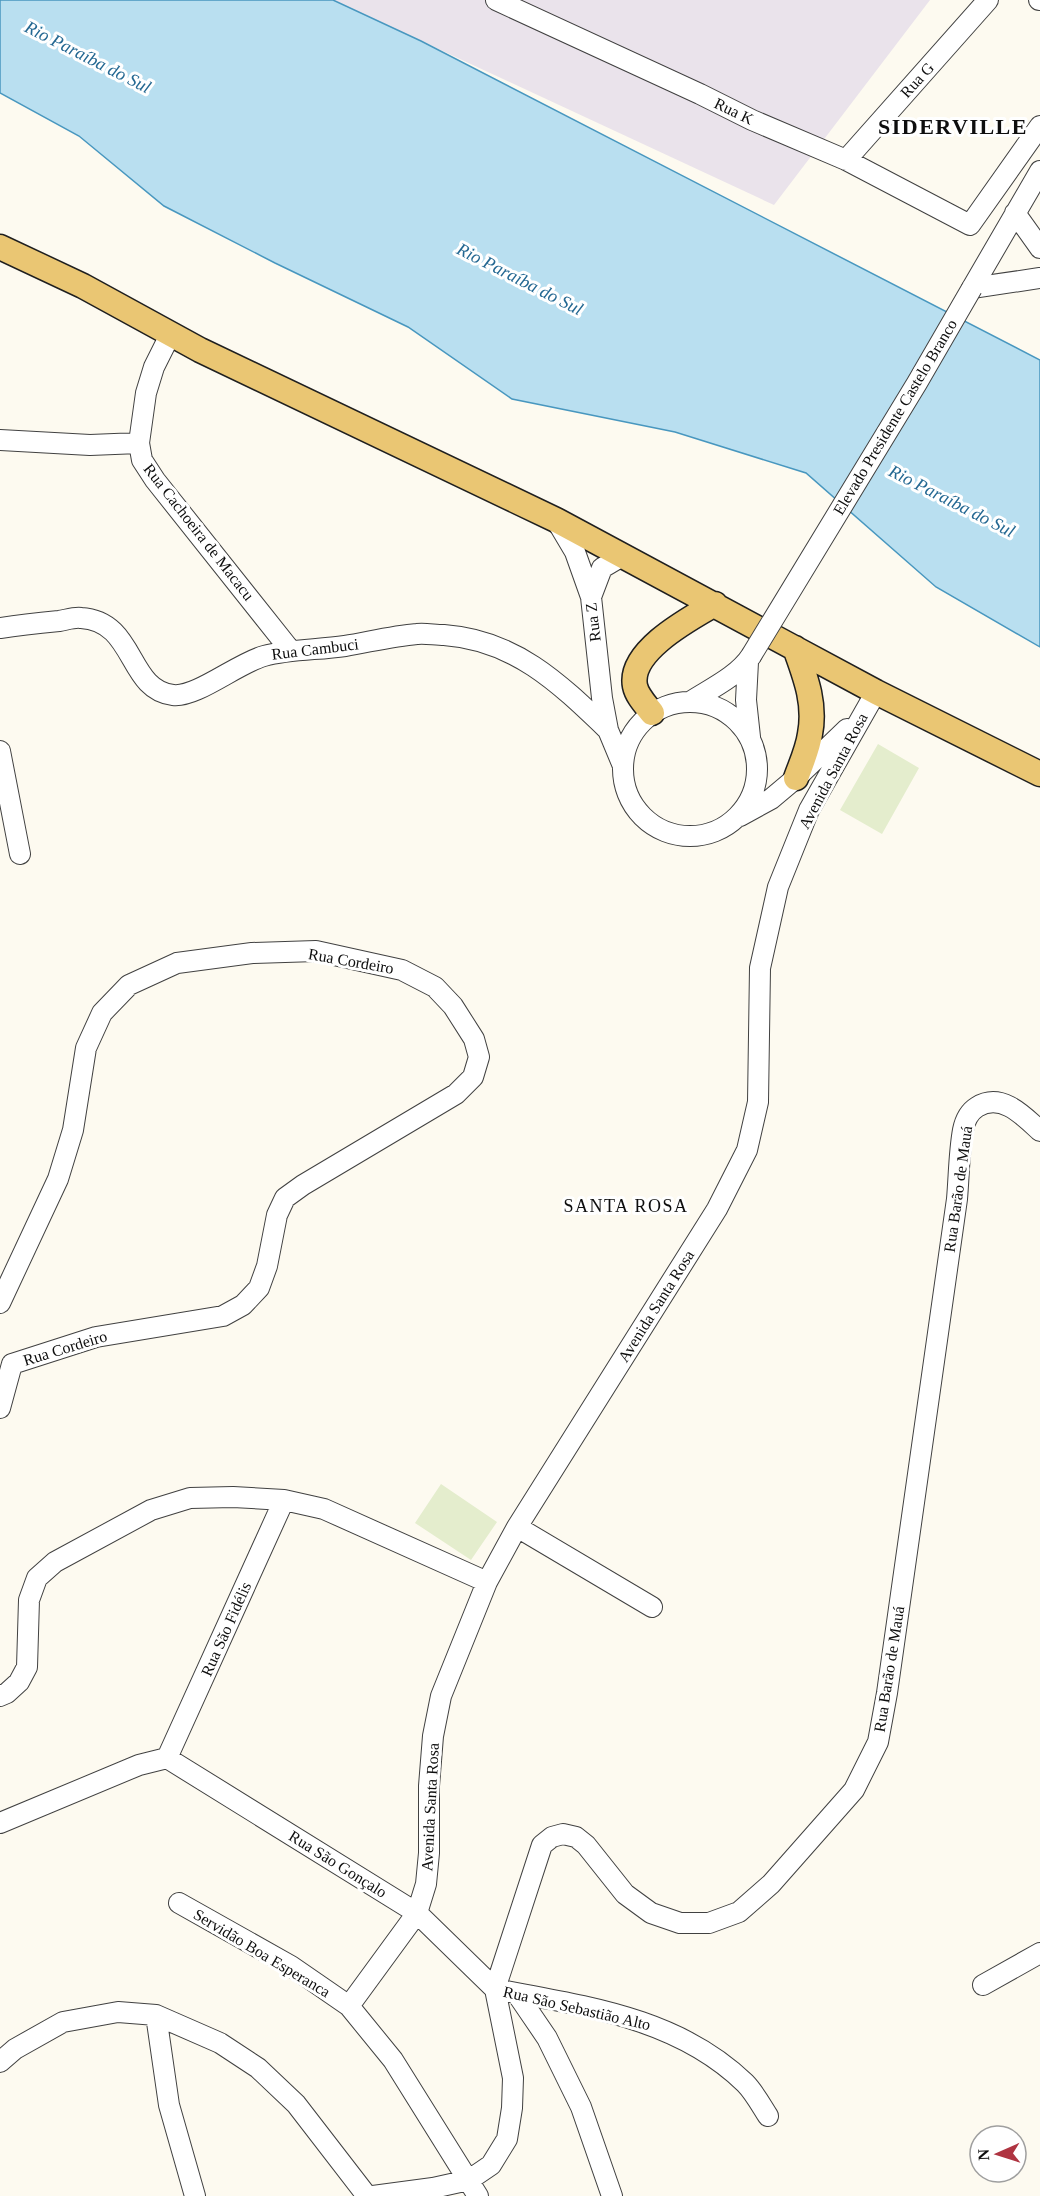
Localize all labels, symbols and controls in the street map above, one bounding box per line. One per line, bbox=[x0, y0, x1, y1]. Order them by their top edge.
water label: Rio Paraíba do Sul bbox=[21, 16, 154, 97]
street label: Rua G bbox=[897, 59, 937, 101]
street label: Rua K bbox=[712, 94, 757, 128]
district label: SIDERVILLE bbox=[878, 114, 1028, 139]
water label: Rio Paraíba do Sul bbox=[453, 238, 586, 319]
street label: Elevado Presidente Castelo Branco bbox=[830, 316, 960, 518]
street label: Rua Cachoeira de Macacu bbox=[140, 460, 258, 604]
water label: Rio Paraíba do Sul bbox=[885, 460, 1018, 541]
street label: Rua Z bbox=[582, 601, 604, 643]
street label: Rua Cambuci bbox=[271, 635, 360, 663]
street label: Avenida Santa Rosa bbox=[795, 710, 871, 832]
street label: Rua Cordeiro bbox=[307, 945, 395, 977]
street label: Rua Barão de Mauá bbox=[941, 1125, 975, 1253]
district label: SANTA ROSA bbox=[563, 1196, 689, 1216]
street label: Avenida Santa Rosa bbox=[615, 1247, 697, 1365]
street label: Rua Cordeiro bbox=[21, 1327, 109, 1369]
street label: Rua São Fidélis bbox=[198, 1579, 254, 1679]
street label: Rua Barão de Mauá bbox=[871, 1605, 907, 1733]
street label: Avenida Santa Rosa bbox=[418, 1742, 442, 1872]
street label: Rua São Gonçalo bbox=[285, 1827, 390, 1902]
street label: Servidão Boa Esperanca bbox=[190, 1905, 333, 2001]
street label: Rua São Sebastião Alto bbox=[502, 1983, 652, 2033]
north arrow bbox=[968, 2124, 1028, 2184]
text: N bbox=[975, 2148, 992, 2161]

